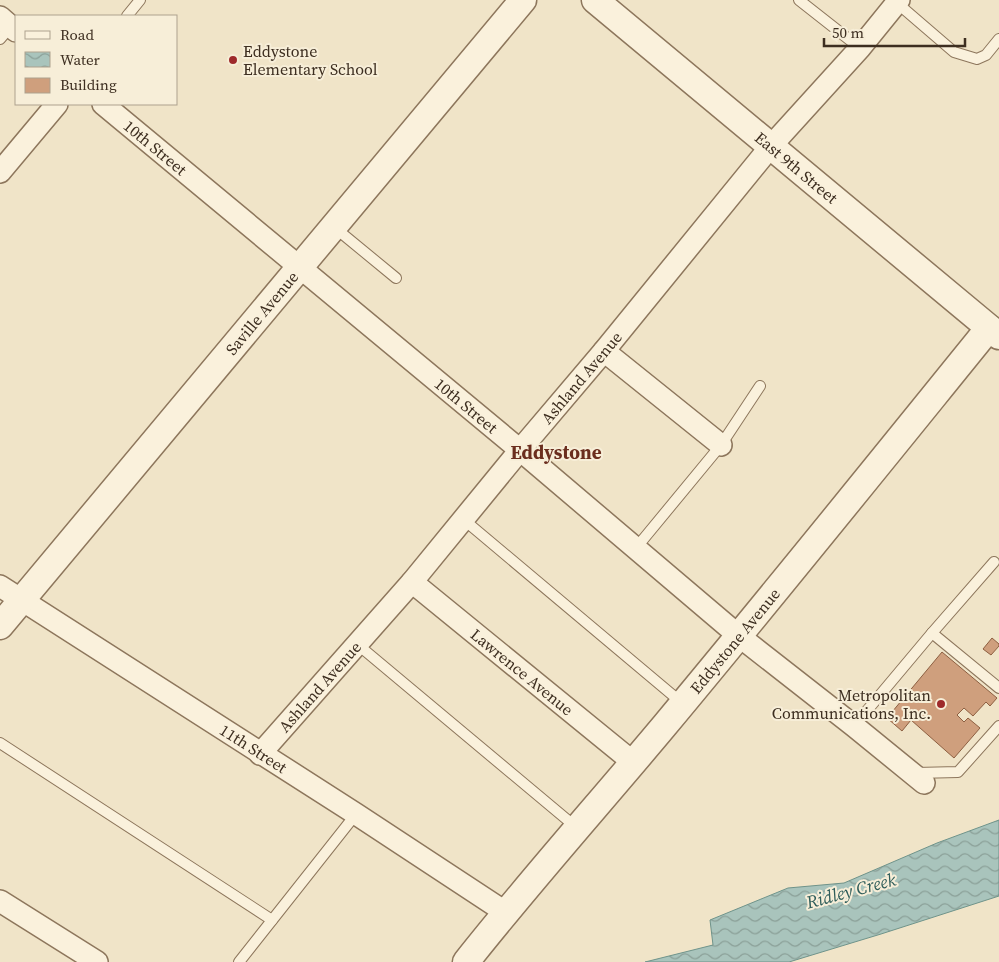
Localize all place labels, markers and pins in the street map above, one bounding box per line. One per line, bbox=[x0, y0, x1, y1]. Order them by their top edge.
place label: Eddystone Elementary School bbox=[243, 40, 378, 80]
marker: Eddystone Elementary School bbox=[227, 54, 239, 66]
place label: Metropolitan Communications, Inc. bbox=[772, 684, 931, 724]
marker: Metropolitan Communications, Inc. bbox=[935, 698, 947, 710]

